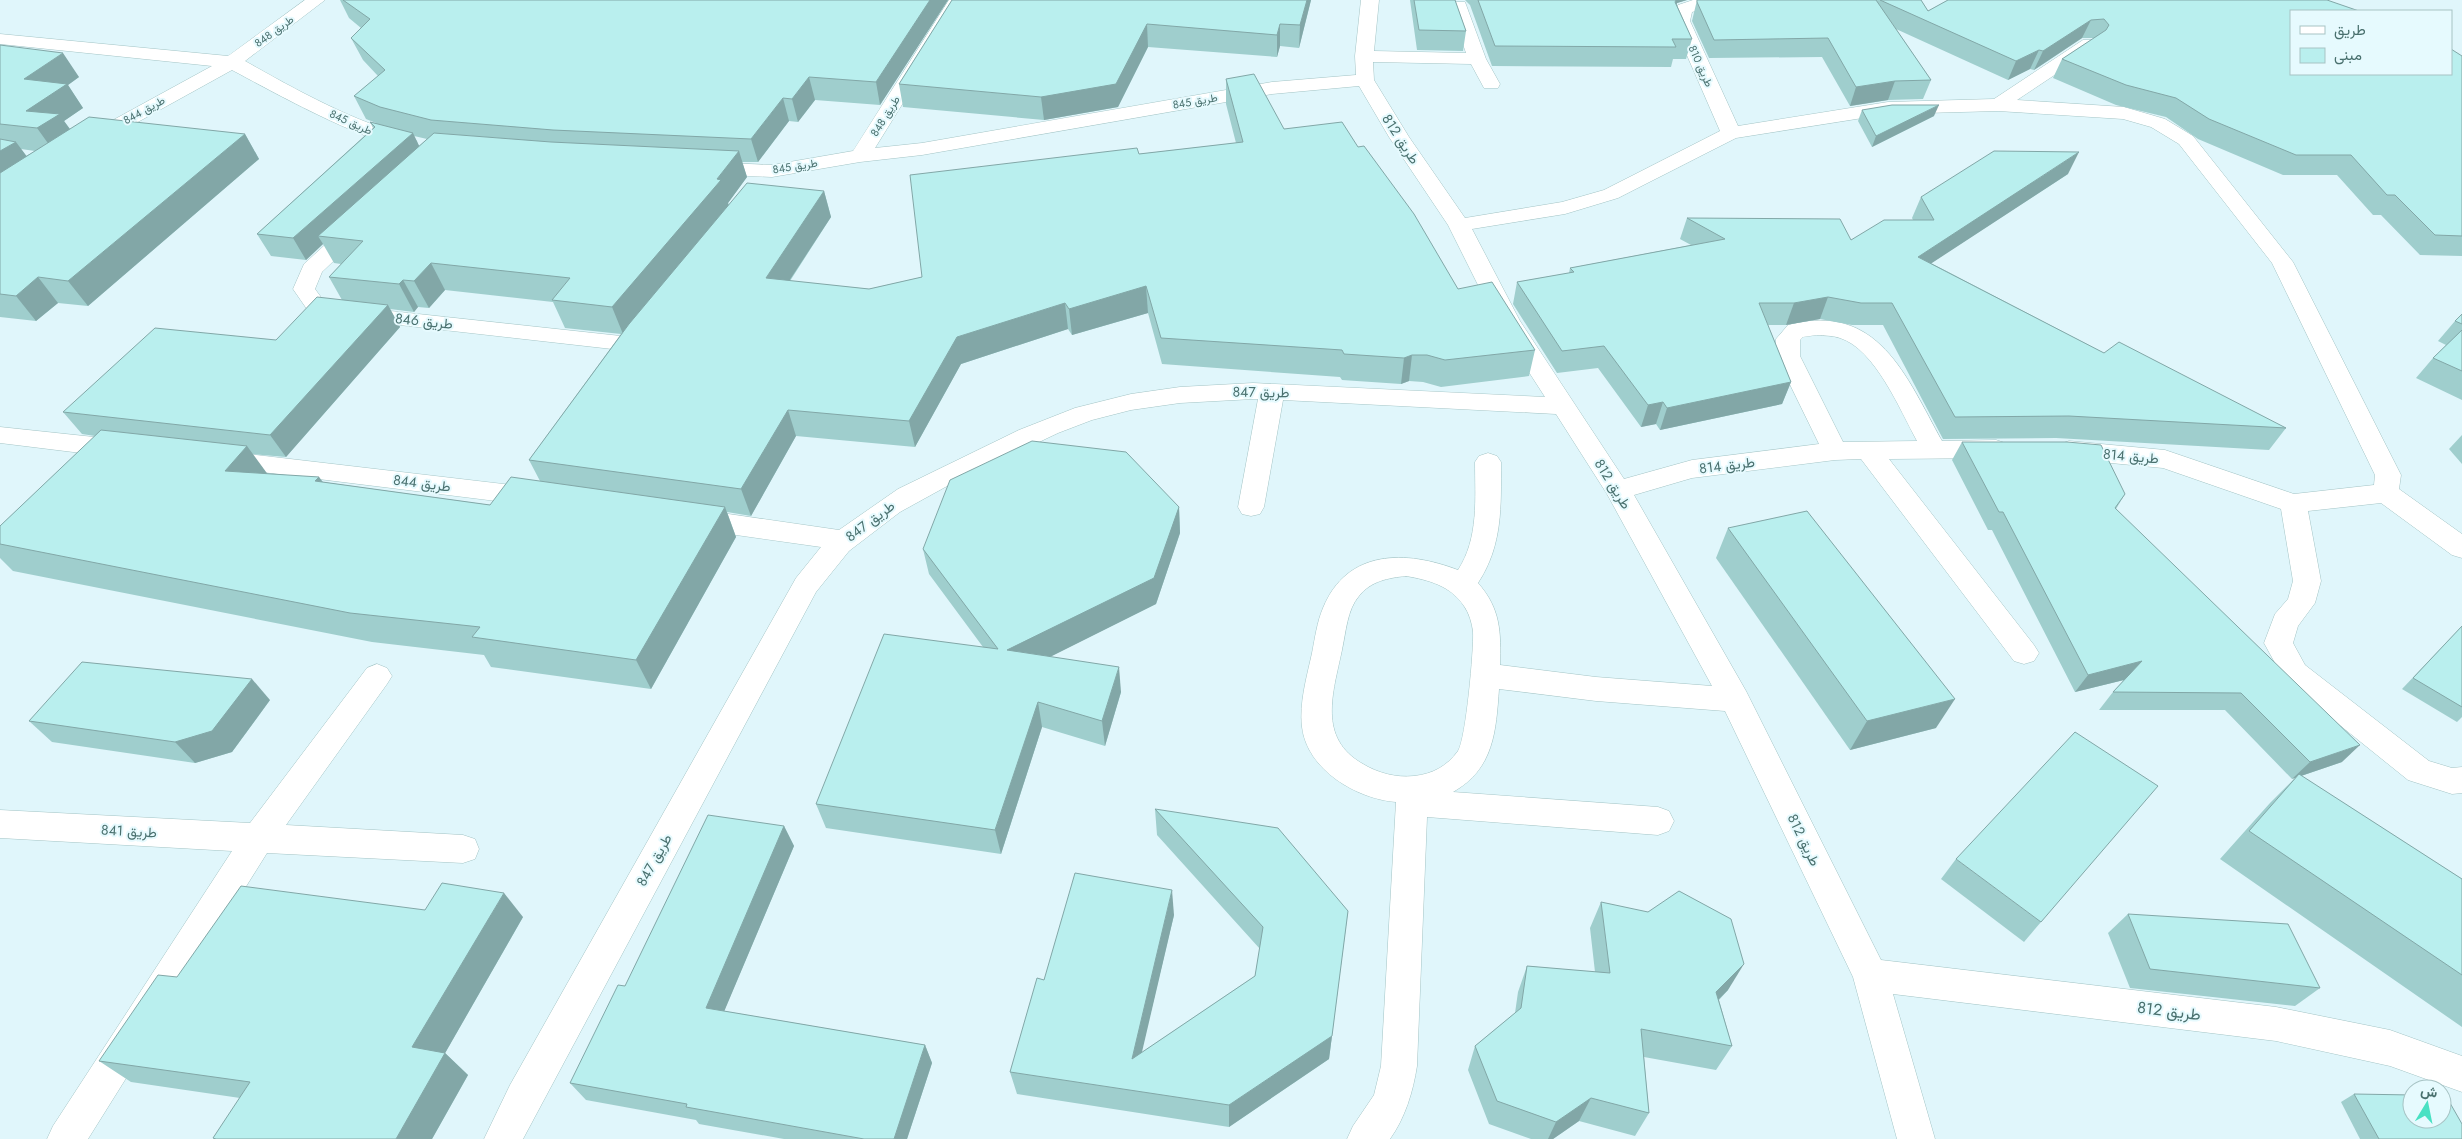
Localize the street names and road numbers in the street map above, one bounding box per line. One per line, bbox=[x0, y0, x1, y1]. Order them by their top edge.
street label: طريق 848 bbox=[251, 11, 297, 51]
street label: طريق 810 bbox=[1685, 43, 1717, 89]
street label: طريق 845 bbox=[1171, 89, 1219, 113]
street label: طريق 844 bbox=[120, 92, 168, 128]
street label: طريق 848 bbox=[866, 93, 904, 139]
street label: طريق 845 bbox=[327, 105, 375, 139]
street label: طريق 812 bbox=[1377, 110, 1425, 168]
street label: طريق 845 bbox=[771, 155, 819, 177]
street label: طريق 846 bbox=[394, 308, 454, 334]
street label: طريق 847 bbox=[1232, 382, 1290, 402]
street label: طريق 814 bbox=[2102, 444, 2160, 468]
street label: طريق 814 bbox=[1698, 452, 1756, 478]
street label: طريق 812 bbox=[1590, 455, 1636, 513]
street label: طريق 844 bbox=[392, 470, 452, 496]
street label: طريق 847 bbox=[841, 496, 899, 546]
street label: طريق 812 bbox=[1783, 811, 1825, 869]
street label: طريق 841 bbox=[101, 820, 157, 842]
street label: طريق 847 bbox=[631, 830, 677, 890]
street label: طريق 812 bbox=[2136, 996, 2202, 1026]

